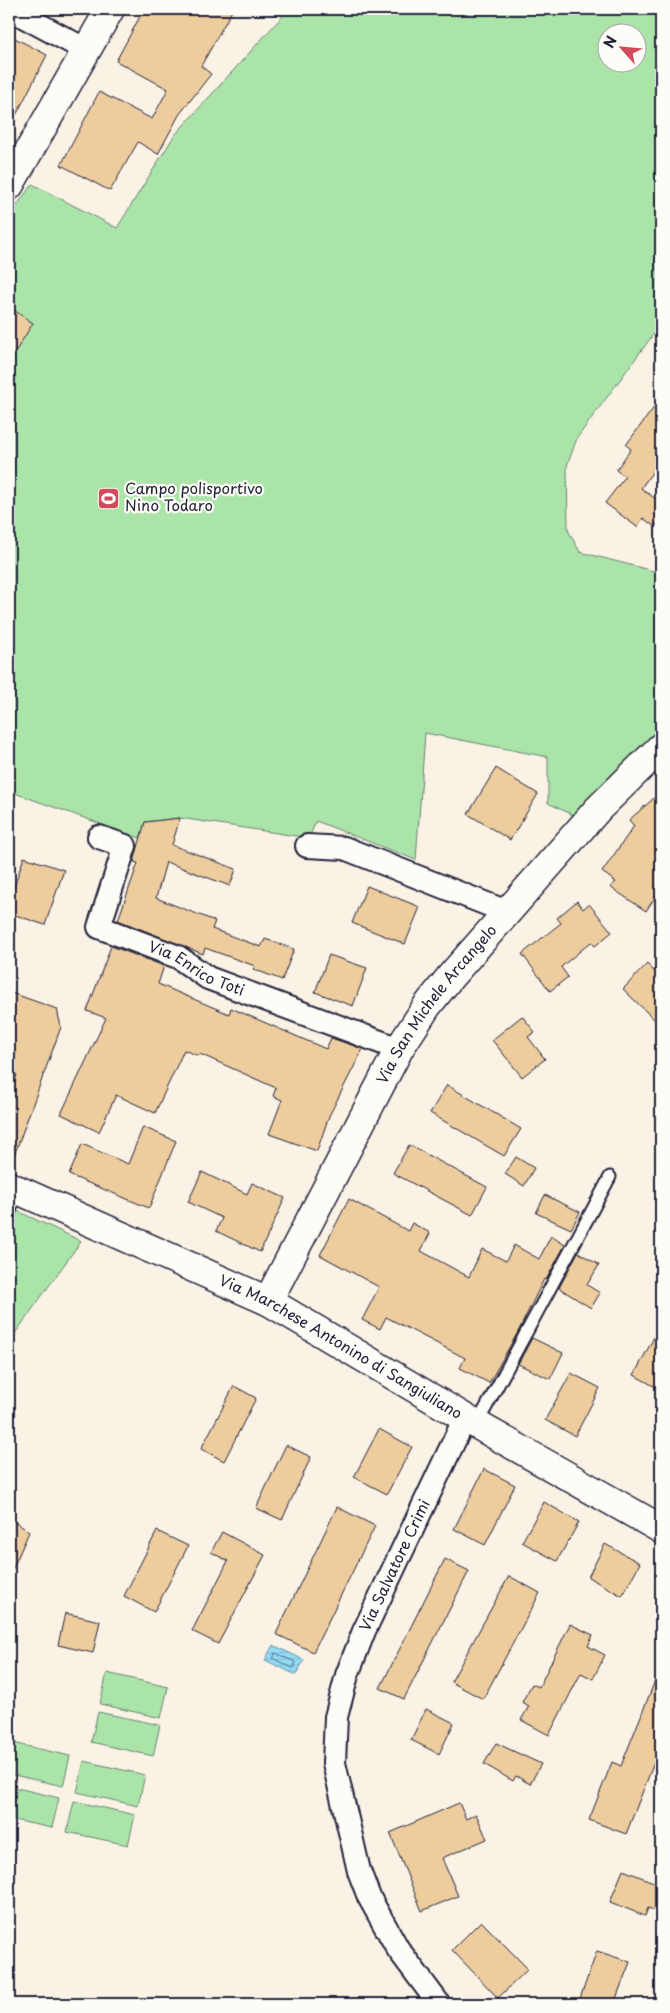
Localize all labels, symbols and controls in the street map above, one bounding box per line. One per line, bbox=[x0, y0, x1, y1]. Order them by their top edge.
north arrow bbox=[598, 22, 648, 72]
text: N bbox=[598, 32, 622, 52]
place label: Campo polisportivo Nino Todaro bbox=[125, 476, 263, 516]
sports icon: Campo polisportivo Nino Todaro bbox=[97, 486, 121, 510]
street label: Via San Michele Arcangelo bbox=[370, 919, 501, 1088]
street label: Via Enrico Toti bbox=[146, 934, 248, 1001]
street label: Via Marchese Antonino di Sangiuliano bbox=[216, 1268, 467, 1424]
street label: Via Salvatore Crimi bbox=[353, 1495, 435, 1635]

